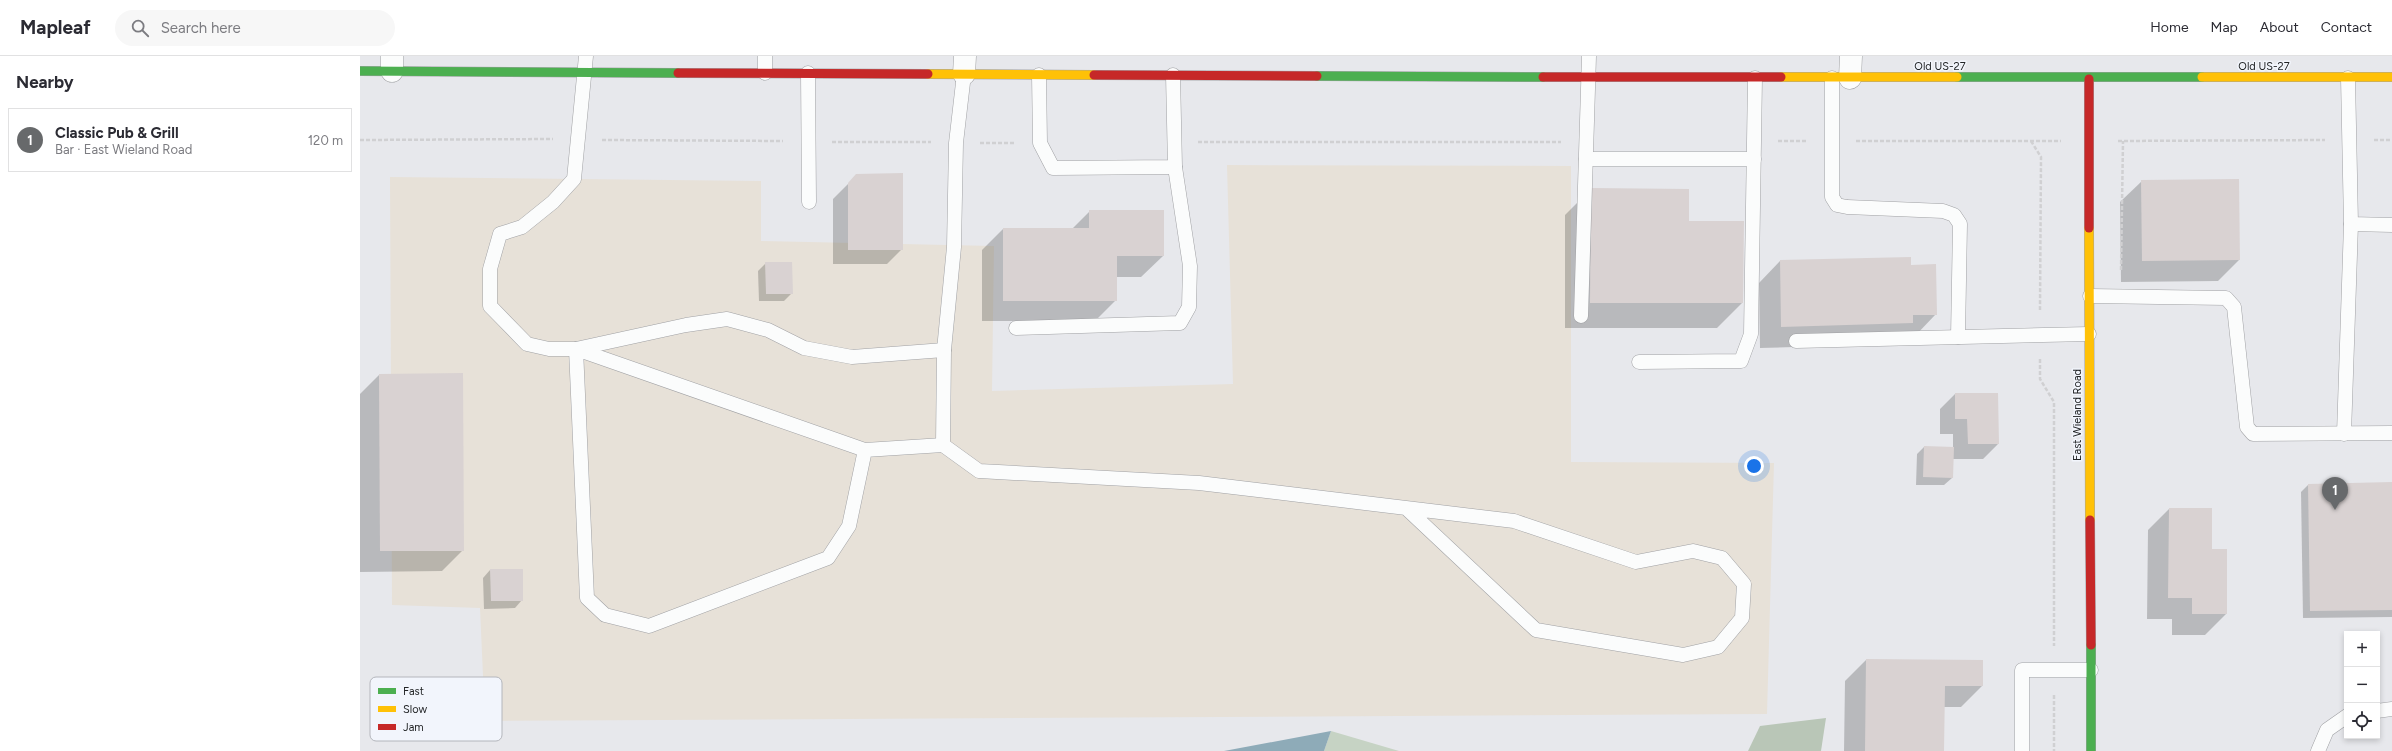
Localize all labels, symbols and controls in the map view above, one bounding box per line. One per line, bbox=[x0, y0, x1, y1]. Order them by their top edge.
search box bbox=[115, 10, 395, 46]
text: Mapleaf bbox=[20, 16, 91, 39]
icon: search bbox=[129, 17, 151, 39]
text: Search here bbox=[161, 19, 241, 37]
text: Home bbox=[2150, 19, 2189, 36]
text: Map bbox=[2211, 19, 2238, 36]
text: About bbox=[2260, 19, 2299, 36]
text: Contact bbox=[2321, 19, 2372, 36]
street label: Old US-27 bbox=[1914, 60, 1966, 73]
street label: Old US-27 bbox=[2238, 60, 2290, 73]
text: Nearby bbox=[16, 72, 74, 92]
text: Classic Pub & Grill bbox=[55, 124, 179, 142]
text: 1 bbox=[27, 133, 33, 148]
text: 120 m bbox=[308, 133, 343, 148]
text: Bar · East Wieland Road bbox=[55, 142, 192, 157]
street label: East Wieland Road bbox=[2071, 369, 2084, 461]
your location bbox=[1744, 456, 1764, 476]
pin: 1 bbox=[2322, 477, 2348, 510]
map controls bbox=[2344, 631, 2380, 739]
button: + bbox=[2344, 631, 2380, 667]
button: − bbox=[2344, 667, 2380, 703]
legend bbox=[370, 677, 502, 741]
text: Fast bbox=[403, 685, 424, 698]
text: Slow bbox=[403, 703, 427, 716]
button: locate bbox=[2344, 703, 2380, 739]
text: Jam bbox=[403, 721, 424, 734]

